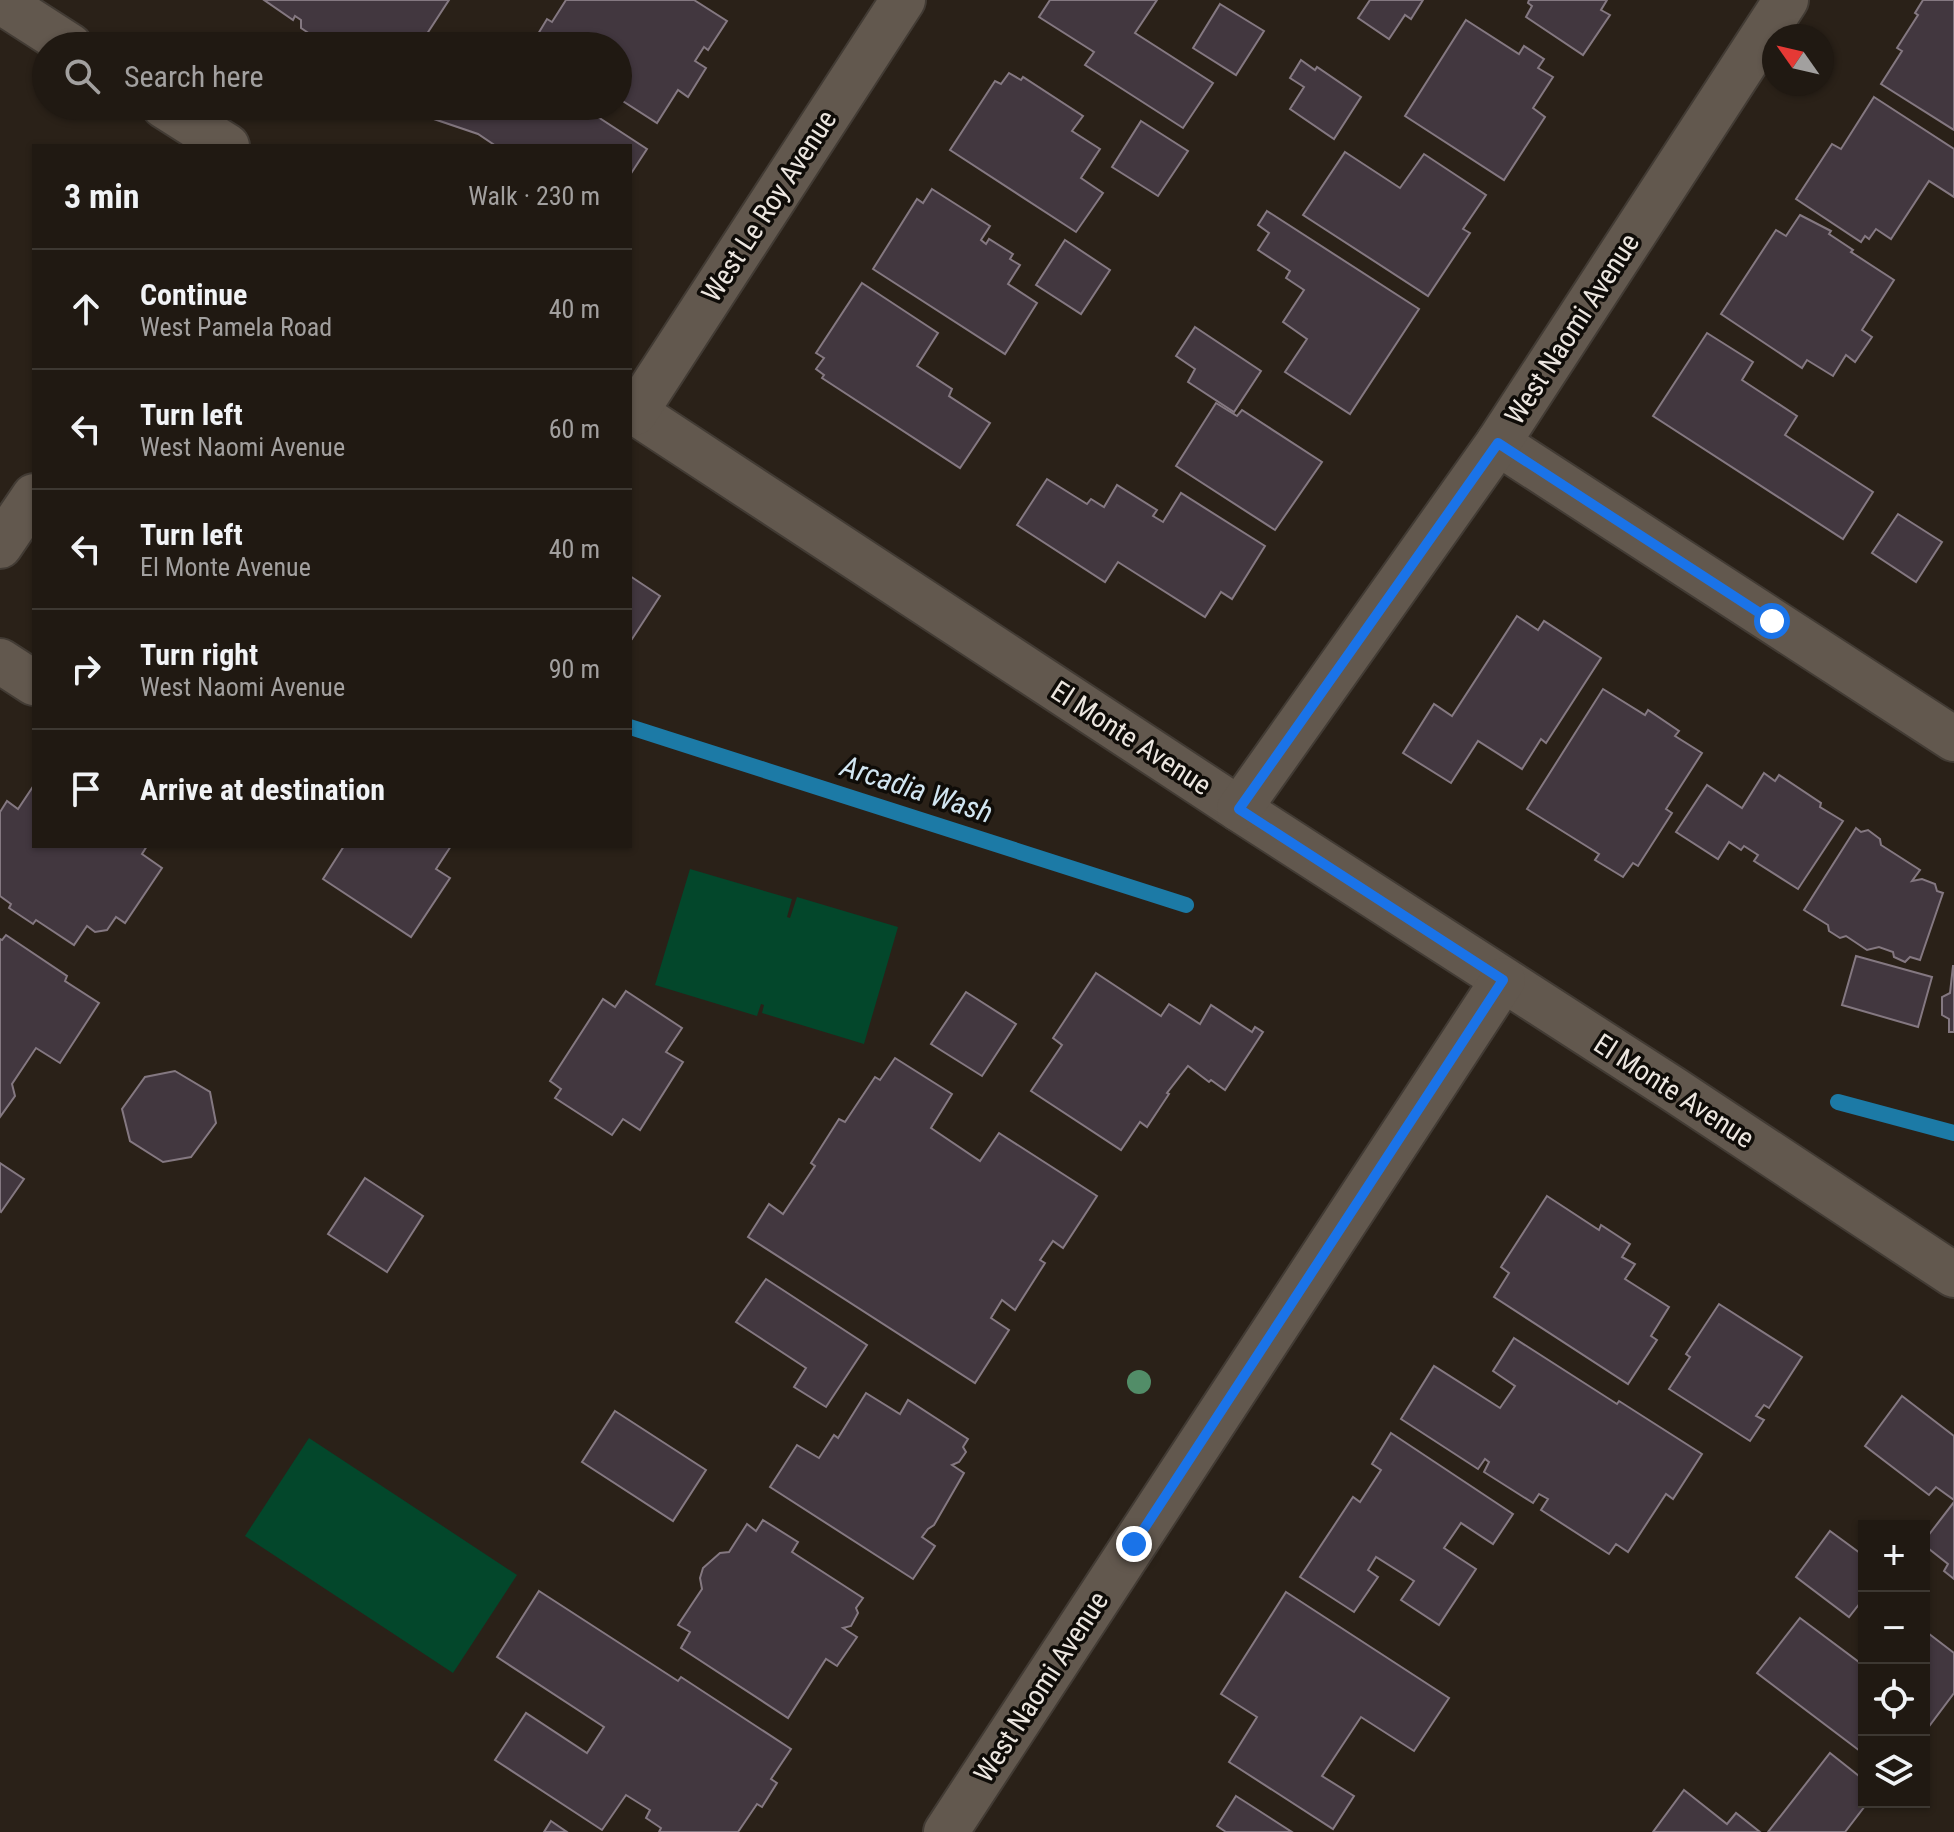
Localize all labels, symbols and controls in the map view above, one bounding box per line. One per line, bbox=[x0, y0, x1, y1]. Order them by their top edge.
north arrow bbox=[1762, 24, 1834, 96]
search box bbox=[32, 32, 632, 120]
icon: search bbox=[60, 54, 104, 98]
text: Search here bbox=[124, 59, 264, 94]
street label: West Le Roy Avenue bbox=[695, 104, 843, 308]
text: 3 min bbox=[64, 176, 140, 216]
text: Walk · 230 m bbox=[468, 181, 600, 211]
street label: West Naomi Avenue bbox=[1498, 227, 1646, 431]
text: Continue bbox=[140, 277, 247, 312]
icon: ahead bbox=[64, 287, 108, 331]
text: 40 m bbox=[549, 294, 600, 324]
text: West Pamela Road bbox=[140, 312, 332, 342]
text: Turn left bbox=[140, 397, 243, 432]
icon: left bbox=[64, 407, 108, 451]
text: 60 m bbox=[549, 414, 600, 444]
text: West Naomi Avenue bbox=[140, 432, 345, 462]
text: Turn left bbox=[140, 517, 243, 552]
icon: left bbox=[64, 527, 108, 571]
text: 40 m bbox=[549, 534, 600, 564]
text: El Monte Avenue bbox=[140, 552, 311, 582]
route start bbox=[1754, 603, 1790, 639]
text: Turn right bbox=[140, 637, 258, 672]
icon: right bbox=[64, 647, 108, 691]
text: 90 m bbox=[549, 654, 600, 684]
text: West Naomi Avenue bbox=[140, 672, 345, 702]
street label: El Monte Avenue bbox=[1045, 674, 1217, 802]
water label: Arcadia Wash bbox=[836, 748, 997, 830]
icon: arrive bbox=[64, 767, 108, 811]
text: Arrive at destination bbox=[140, 772, 385, 807]
street label: El Monte Avenue bbox=[1588, 1027, 1760, 1155]
map controls bbox=[1858, 1520, 1930, 1808]
button: + bbox=[1858, 1520, 1930, 1592]
route end bbox=[1116, 1526, 1152, 1562]
street label: West Naomi Avenue bbox=[967, 1585, 1115, 1789]
button: − bbox=[1858, 1592, 1930, 1664]
button: locate bbox=[1858, 1664, 1930, 1736]
button: layers bbox=[1858, 1736, 1930, 1808]

